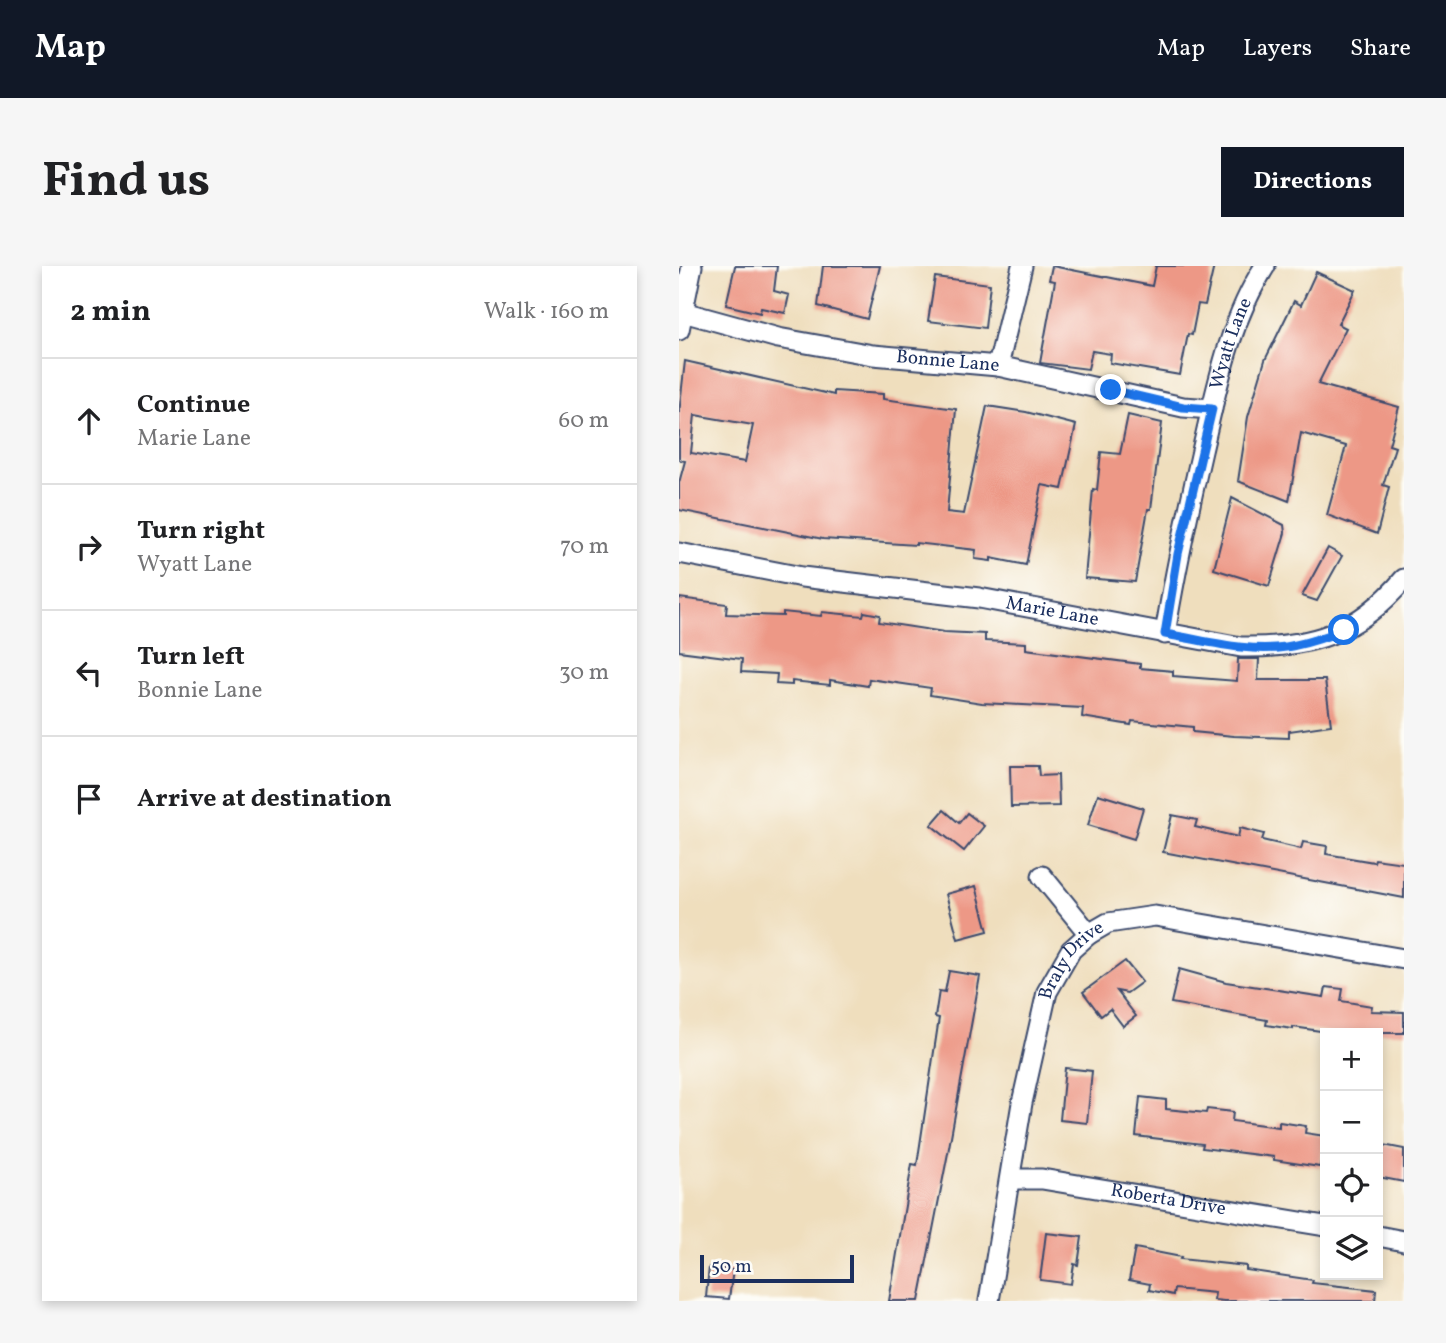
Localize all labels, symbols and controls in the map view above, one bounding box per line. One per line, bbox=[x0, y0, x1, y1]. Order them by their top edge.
text: Map bbox=[35, 26, 106, 72]
text: Map bbox=[1157, 32, 1205, 66]
text: Layers bbox=[1243, 32, 1312, 66]
text: Share bbox=[1350, 32, 1411, 66]
button: Directions bbox=[1221, 147, 1404, 217]
text: Find us bbox=[42, 148, 210, 217]
text: 2 min bbox=[70, 291, 151, 333]
street label: Wyatt Lane bbox=[1204, 294, 1259, 392]
text: Walk · 160 m bbox=[484, 296, 609, 328]
street label: Bonnie Lane bbox=[895, 344, 1000, 379]
route end bbox=[1095, 374, 1126, 405]
text: Continue bbox=[137, 387, 250, 423]
icon: ahead bbox=[70, 402, 108, 440]
text: 60 m bbox=[559, 405, 609, 437]
text: Marie Lane bbox=[137, 423, 251, 455]
text: Turn right bbox=[137, 513, 265, 549]
icon: right bbox=[70, 528, 108, 566]
text: 70 m bbox=[560, 531, 609, 563]
text: Wyatt Lane bbox=[137, 549, 252, 581]
street label: Marie Lane bbox=[1003, 590, 1101, 633]
route start bbox=[1328, 614, 1359, 645]
text: Turn left bbox=[137, 639, 245, 675]
icon: left bbox=[70, 654, 108, 692]
text: 30 m bbox=[559, 657, 609, 689]
text: Bonnie Lane bbox=[137, 675, 262, 707]
icon: arrive bbox=[70, 780, 108, 818]
text: Arrive at destination bbox=[137, 781, 392, 817]
street label: Braly Drive bbox=[1033, 915, 1109, 1002]
map controls bbox=[1320, 1028, 1383, 1280]
button: + bbox=[1320, 1028, 1383, 1091]
button: − bbox=[1320, 1091, 1383, 1154]
button: locate bbox=[1320, 1154, 1383, 1217]
street label: Roberta Drive bbox=[1109, 1178, 1228, 1222]
button: layers bbox=[1320, 1217, 1383, 1280]
scale bar bbox=[700, 1252, 854, 1284]
text: 50 m bbox=[711, 1254, 752, 1280]

